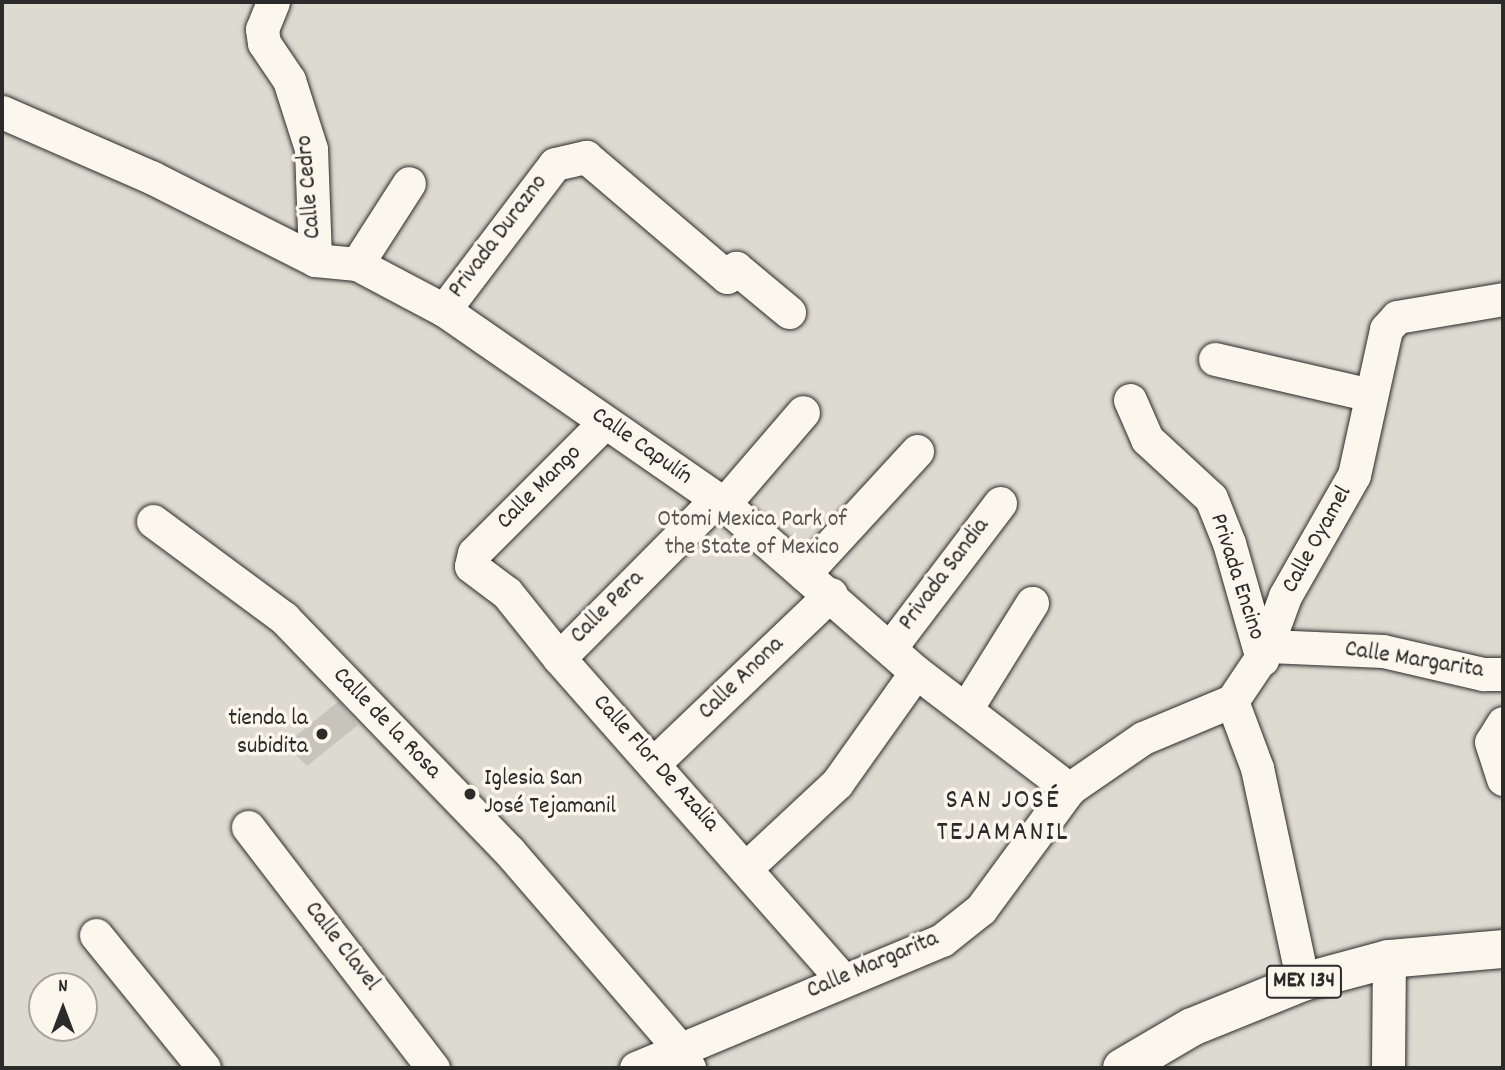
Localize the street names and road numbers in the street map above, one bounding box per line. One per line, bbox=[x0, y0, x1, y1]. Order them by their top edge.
street label: Calle Cedro bbox=[291, 134, 329, 240]
street label: Privada Durazno bbox=[443, 170, 555, 304]
street label: Calle Capulín bbox=[585, 402, 697, 492]
street label: Calle Mango bbox=[492, 440, 588, 536]
street label: Calle Oyamel bbox=[1277, 481, 1359, 599]
street label: Privada Encino bbox=[1202, 510, 1270, 644]
street label: Privada Sandia bbox=[893, 513, 997, 637]
street label: Calle Pera bbox=[565, 565, 651, 651]
street label: Calle Anona bbox=[693, 631, 791, 727]
street label: Calle Margarita bbox=[1343, 636, 1485, 686]
street label: Calle de la Rosa bbox=[326, 662, 446, 786]
street label: Calle Flor De Azalia bbox=[586, 689, 724, 839]
street label: Calle Clavel bbox=[297, 896, 385, 998]
street label: Calle Margarita bbox=[803, 925, 943, 1007]
road number: MEX 134 bbox=[1266, 962, 1342, 1001]

